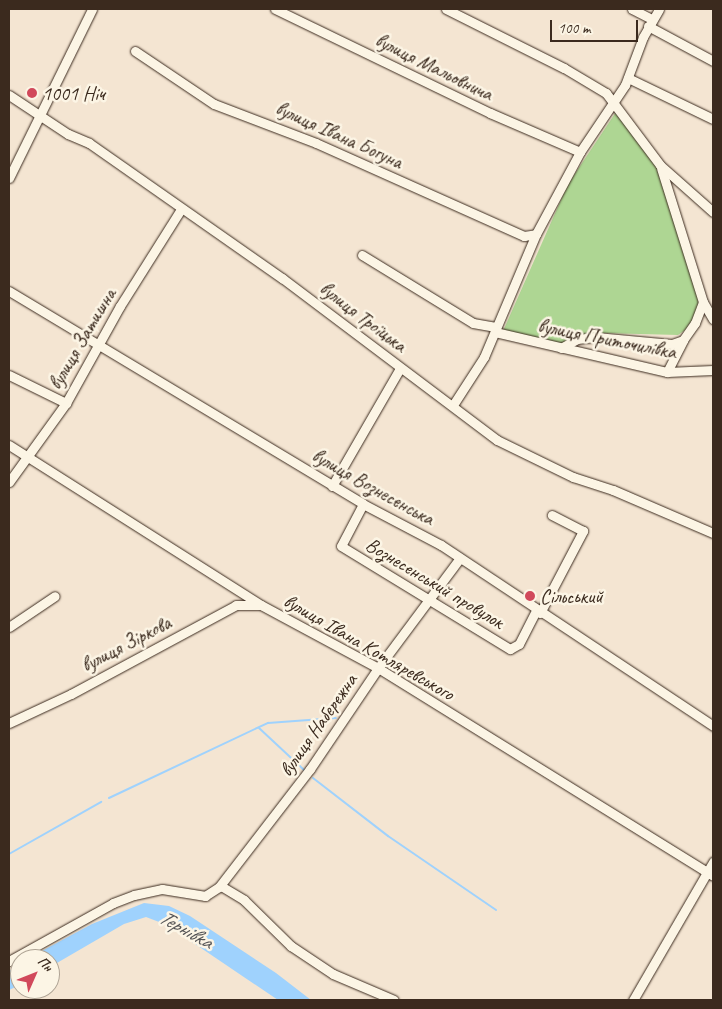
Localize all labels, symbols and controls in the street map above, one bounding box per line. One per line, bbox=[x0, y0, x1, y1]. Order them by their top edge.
scale bar bbox=[552, 10, 640, 42]
text: 100 m bbox=[558, 19, 590, 38]
street label: вулиця Мальовнича bbox=[371, 28, 497, 106]
place label: 1001 Ніч bbox=[42, 81, 105, 105]
marker: 1001 Ніч bbox=[26, 87, 38, 99]
street label: вулиця Івана Богуна bbox=[272, 96, 406, 174]
street label: вулиця Троїцька bbox=[315, 276, 411, 358]
street label: вулиця Затишна bbox=[43, 284, 121, 394]
street label: вулиця Приточилівка bbox=[536, 314, 678, 364]
street label: вулиця Вознесенська bbox=[308, 443, 438, 531]
street label: Вознесенський провулок bbox=[361, 532, 509, 634]
place label: Сільський bbox=[540, 584, 603, 608]
street label: вулиця Івана Котляревського bbox=[281, 589, 457, 705]
marker: Сільський bbox=[524, 590, 536, 602]
street label: вулиця Зіркова bbox=[77, 610, 175, 678]
street label: вулиця Набережна bbox=[274, 669, 362, 781]
water label: Тернівка bbox=[155, 904, 217, 954]
north arrow bbox=[10, 949, 60, 999]
text: Пн bbox=[34, 953, 57, 975]

